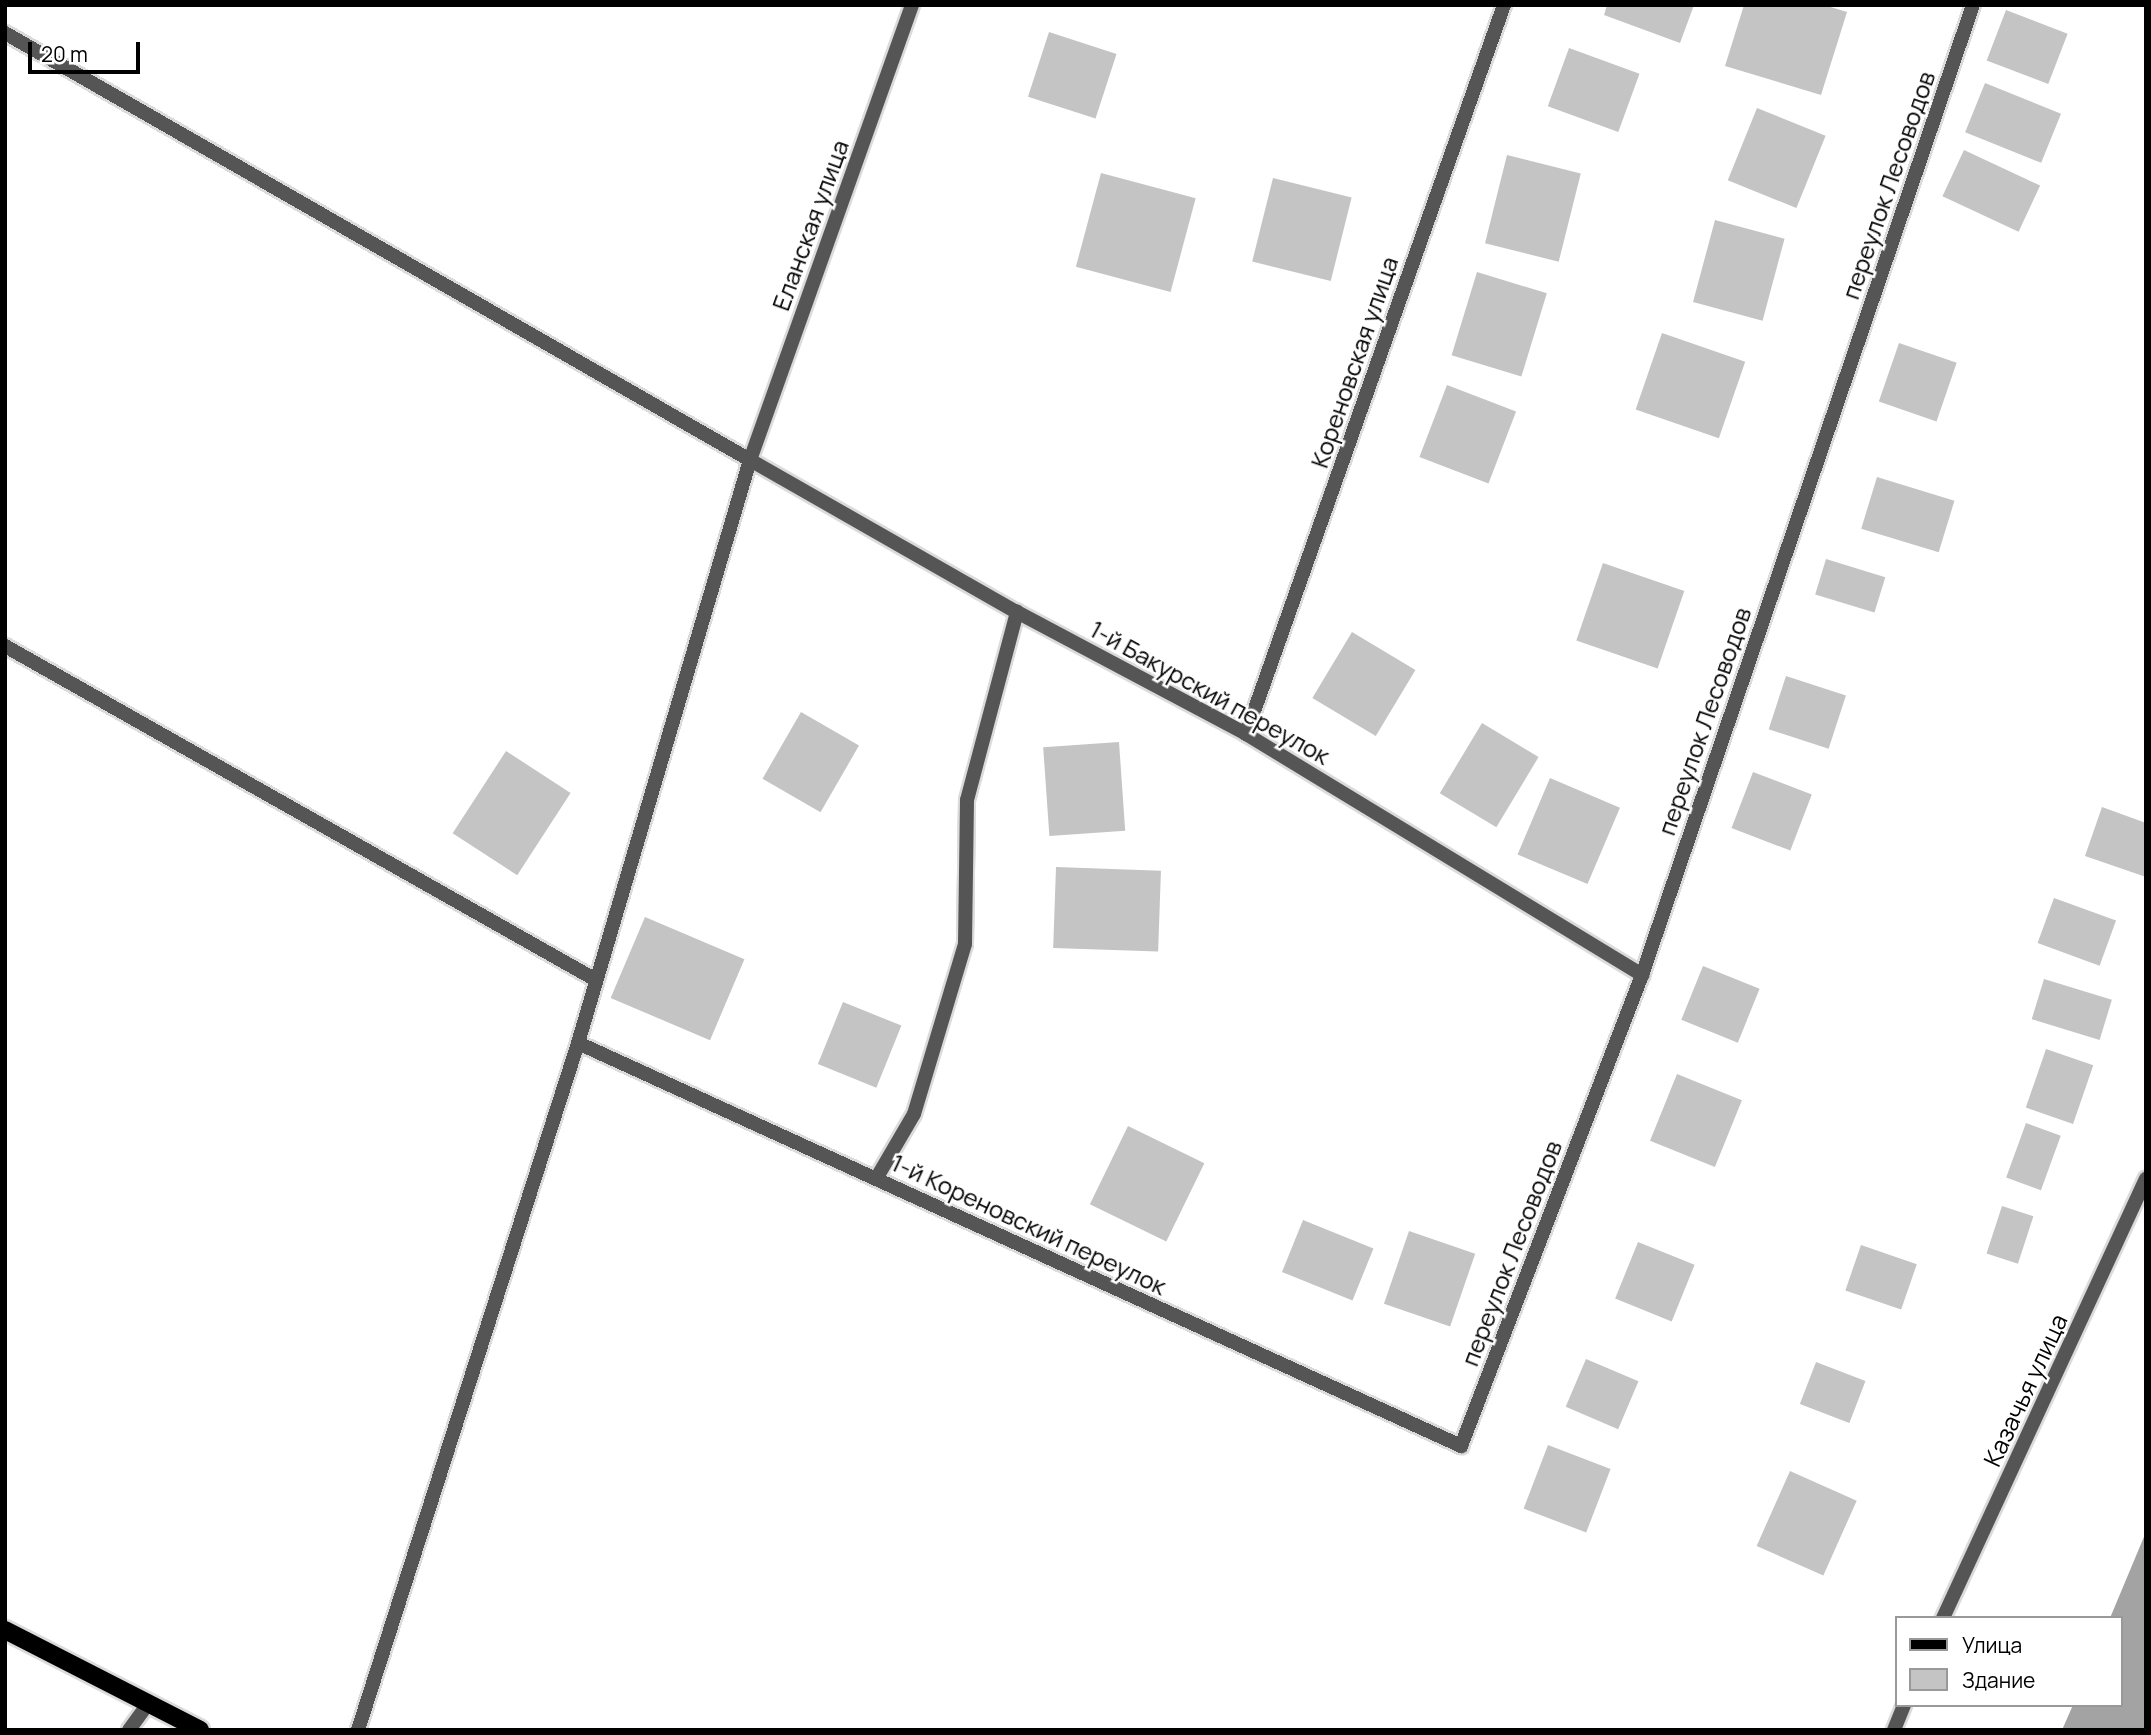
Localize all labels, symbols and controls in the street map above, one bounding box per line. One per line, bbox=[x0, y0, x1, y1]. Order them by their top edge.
scale bar bbox=[32, 28, 144, 72]
text: 20 m bbox=[41, 40, 88, 68]
street label: переулок Лесоводов bbox=[1835, 67, 1941, 303]
street label: Еланская улица bbox=[766, 136, 854, 314]
street label: Кореновская улица bbox=[1304, 253, 1404, 471]
street label: переулок Лесоводов bbox=[1651, 603, 1757, 839]
street label: 1-й Бакурский переулок bbox=[1085, 614, 1335, 770]
street label: переулок Лесоводов bbox=[1455, 1136, 1567, 1370]
street label: 1-й Кореновский переулок bbox=[887, 1148, 1171, 1300]
street label: Казачья улица bbox=[1977, 1309, 2073, 1471]
legend bbox=[1896, 1616, 2123, 1707]
text: Улица bbox=[1962, 1631, 2022, 1659]
text: Здание bbox=[1962, 1666, 2035, 1694]

